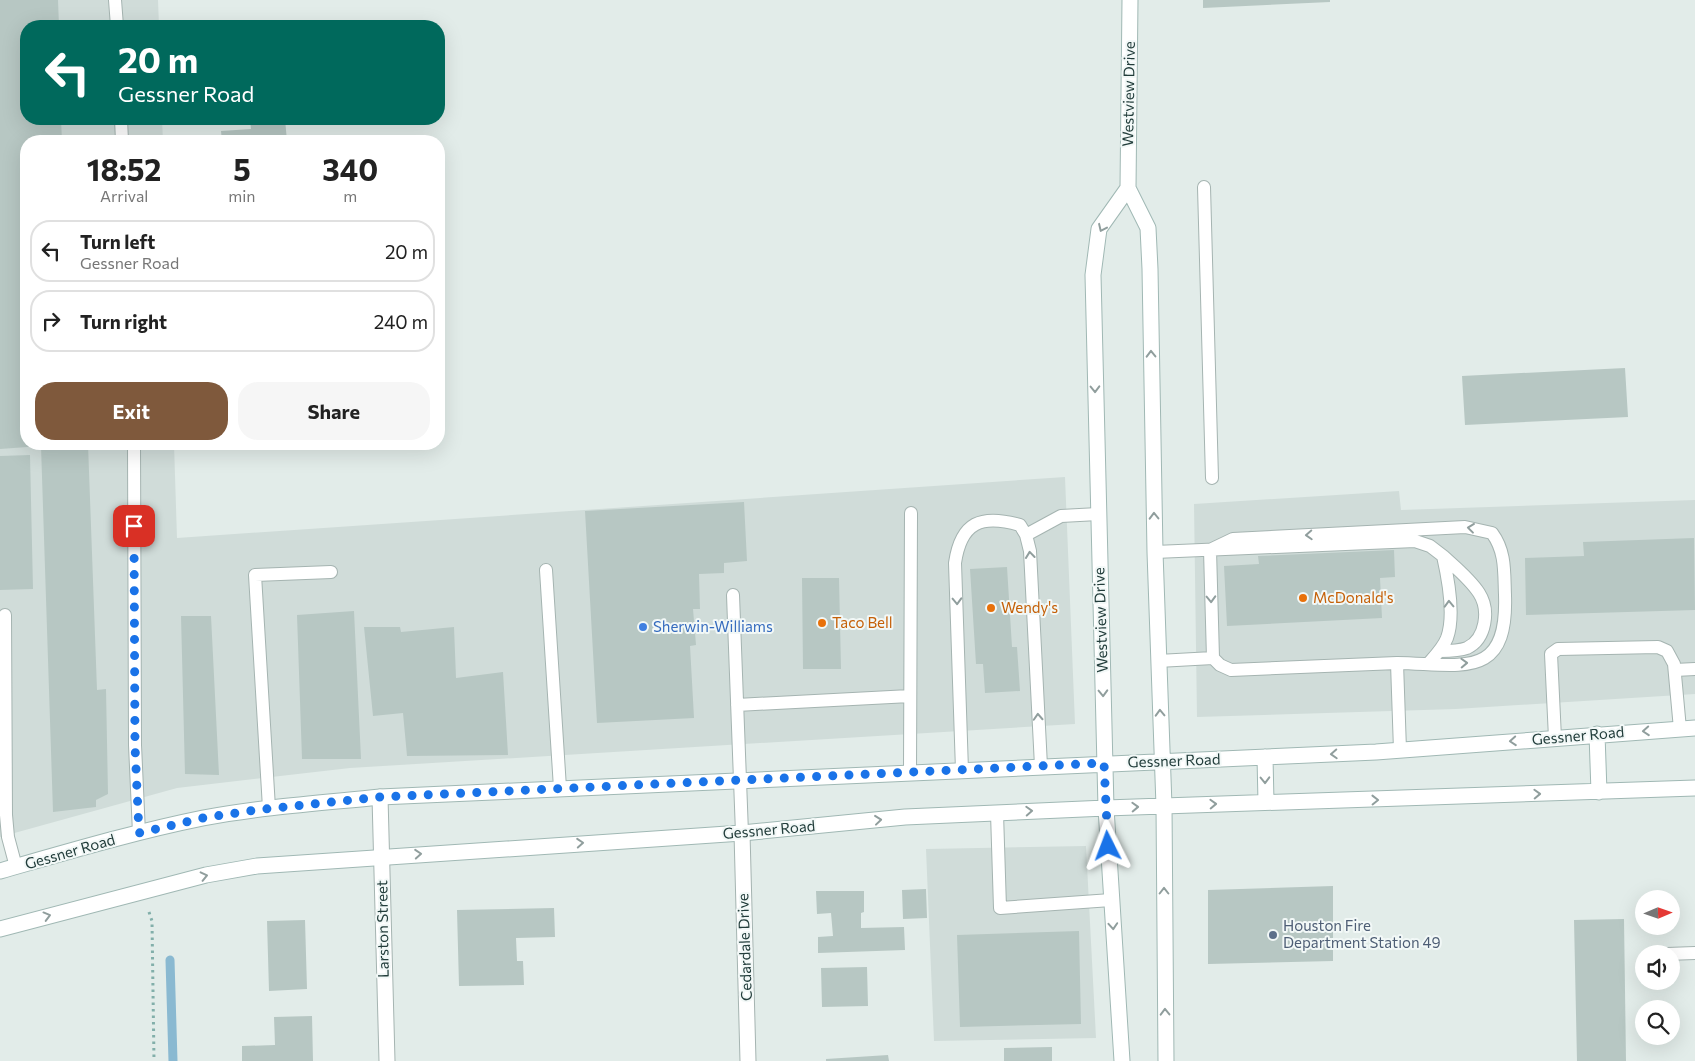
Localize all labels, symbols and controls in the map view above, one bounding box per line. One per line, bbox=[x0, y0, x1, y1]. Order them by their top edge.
text: 20 m bbox=[118, 37, 198, 80]
icon: left bbox=[35, 40, 100, 105]
street label: Westview Drive bbox=[1118, 41, 1138, 147]
text: Gessner Road bbox=[118, 80, 254, 107]
text: 18:52 bbox=[87, 150, 161, 187]
text: 5 bbox=[233, 150, 251, 187]
text: 340 bbox=[322, 150, 378, 187]
text: Arrival bbox=[100, 186, 148, 205]
text: min bbox=[228, 186, 256, 205]
text: m bbox=[343, 186, 357, 205]
one-way arrow bbox=[1097, 223, 1108, 232]
text: Turn left bbox=[80, 230, 155, 253]
icon: left bbox=[37, 237, 65, 265]
text: 20 m bbox=[385, 240, 428, 263]
text: Gessner Road bbox=[80, 253, 179, 272]
icon: right bbox=[37, 307, 65, 335]
text: Turn right bbox=[80, 310, 167, 333]
text: 240 m bbox=[374, 310, 428, 333]
one-way arrow bbox=[1146, 349, 1156, 357]
button: Exit bbox=[35, 382, 228, 440]
button: Share bbox=[238, 382, 430, 440]
one-way arrow bbox=[1090, 386, 1100, 393]
pin bbox=[113, 505, 155, 547]
icon: arrive bbox=[120, 512, 148, 540]
one-way arrow bbox=[1149, 512, 1159, 520]
one-way arrow bbox=[1467, 523, 1475, 534]
one-way arrow bbox=[1305, 530, 1313, 541]
one-way arrow bbox=[1025, 551, 1036, 559]
street label: Westview Drive bbox=[1089, 567, 1111, 673]
place label: McDonald's bbox=[1313, 588, 1394, 606]
marker: McDonald's bbox=[1297, 592, 1309, 604]
one-way arrow bbox=[1206, 595, 1217, 603]
one-way arrow bbox=[951, 597, 962, 605]
place label: Wendy's bbox=[1001, 598, 1058, 616]
one-way arrow bbox=[1443, 600, 1454, 608]
marker: Wendy's bbox=[985, 602, 997, 614]
place label: Taco Bell bbox=[832, 613, 893, 631]
place label: Sherwin-Williams bbox=[653, 617, 773, 635]
marker: Taco Bell bbox=[816, 617, 828, 629]
marker: Sherwin-Williams bbox=[637, 621, 649, 633]
one-way arrow bbox=[1460, 658, 1468, 669]
one-way arrow bbox=[1097, 690, 1108, 698]
one-way arrow bbox=[1155, 709, 1165, 717]
one-way arrow bbox=[1033, 713, 1044, 721]
street label: Gessner Road bbox=[1531, 722, 1625, 748]
one-way arrow bbox=[1642, 725, 1650, 736]
one-way arrow bbox=[1509, 735, 1517, 746]
one-way arrow bbox=[1330, 748, 1338, 759]
street label: Gessner Road bbox=[1127, 749, 1221, 771]
one-way arrow bbox=[1260, 776, 1271, 784]
one-way arrow bbox=[1534, 789, 1542, 799]
one-way arrow bbox=[1371, 794, 1379, 805]
one-way arrow bbox=[1209, 799, 1217, 810]
one-way arrow bbox=[1131, 801, 1139, 812]
one-way arrow bbox=[1026, 806, 1034, 817]
one-way arrow bbox=[874, 814, 882, 825]
street label: Gessner Road bbox=[722, 816, 816, 842]
position arrow bbox=[1081, 819, 1133, 871]
street label: Gessner Road bbox=[23, 830, 117, 873]
one-way arrow bbox=[577, 838, 585, 849]
one-way arrow bbox=[414, 848, 422, 859]
one-way arrow bbox=[200, 871, 209, 881]
street label: Larston Street bbox=[372, 880, 392, 978]
one-way arrow bbox=[1159, 887, 1169, 894]
north arrow bbox=[1635, 890, 1680, 935]
map controls bbox=[1635, 890, 1680, 1045]
street label: Cedardale Drive bbox=[733, 893, 755, 1001]
one-way arrow bbox=[43, 911, 52, 922]
place label: Houston Fire Department Station 49 bbox=[1283, 916, 1441, 951]
one-way arrow bbox=[1107, 922, 1118, 930]
marker: Houston Fire Department Station 49 bbox=[1267, 929, 1279, 941]
button: sound bbox=[1635, 945, 1680, 990]
button: search bbox=[1635, 1000, 1680, 1045]
one-way arrow bbox=[1160, 1008, 1170, 1016]

